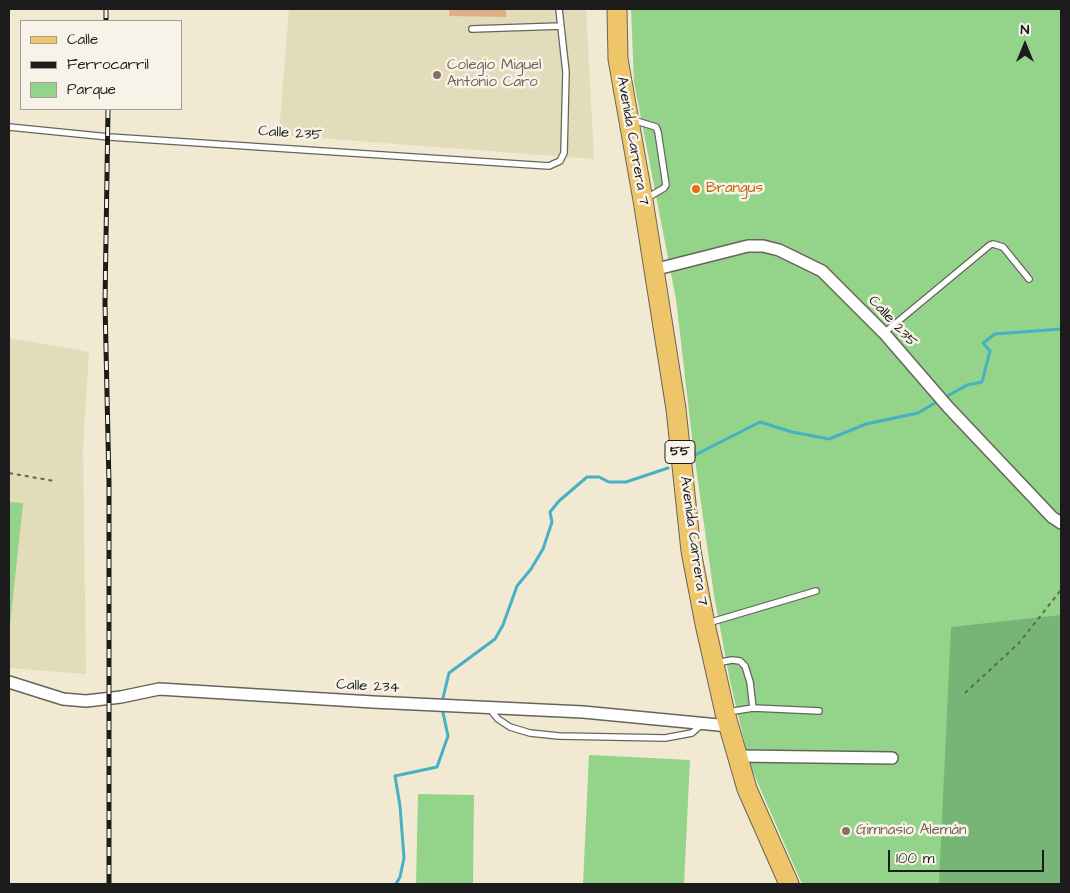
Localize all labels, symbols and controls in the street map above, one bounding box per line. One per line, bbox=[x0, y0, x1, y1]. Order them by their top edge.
legend bbox=[20, 20, 182, 110]
north arrow bbox=[1000, 20, 1050, 70]
text: N bbox=[1021, 20, 1029, 40]
text: Calle bbox=[67, 29, 98, 50]
text: Ferrocarril bbox=[67, 54, 149, 75]
place label: Colegio Miguel Antonio Caro bbox=[447, 57, 541, 92]
marker: Colegio Miguel Antonio Caro bbox=[431, 69, 443, 81]
street label: Avenida Carrera 7 bbox=[612, 75, 652, 207]
text: Parque bbox=[67, 79, 116, 100]
street label: Calle 235 bbox=[257, 123, 323, 145]
place label: Brangus bbox=[706, 180, 763, 198]
marker: Brangus bbox=[690, 183, 702, 195]
street label: Calle 235 bbox=[864, 292, 920, 352]
road number: 55 bbox=[665, 441, 695, 464]
street label: Avenida Carrera 7 bbox=[675, 475, 711, 607]
street label: Calle 234 bbox=[336, 676, 400, 698]
place label: Gimnasio Alemán bbox=[856, 822, 967, 840]
marker: Gimnasio Alemán bbox=[840, 825, 852, 837]
scale bar bbox=[890, 840, 1046, 872]
text: 100 m bbox=[896, 848, 935, 869]

